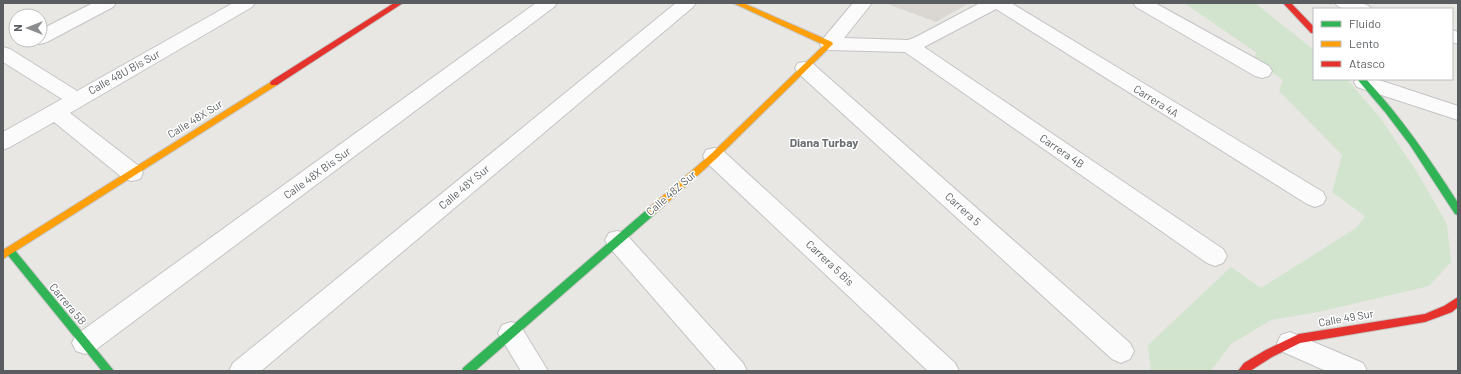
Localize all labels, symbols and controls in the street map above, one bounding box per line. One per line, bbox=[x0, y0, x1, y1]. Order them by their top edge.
north arrow bbox=[8, 8, 48, 48]
legend bbox=[1313, 8, 1453, 80]
text: Fluido bbox=[1349, 16, 1381, 30]
text: N bbox=[11, 24, 24, 32]
text: Lento bbox=[1349, 36, 1379, 50]
street label: Calle 48U Bis Sur bbox=[86, 46, 162, 97]
text: Atasco bbox=[1349, 56, 1385, 70]
street label: Carrera 4A bbox=[1131, 82, 1181, 120]
street label: Calle 48X Sur bbox=[165, 97, 225, 141]
street label: Carrera 4B bbox=[1038, 131, 1087, 170]
district label: Diana Turbay bbox=[790, 135, 858, 149]
street label: Calle 48X Bis Sur bbox=[281, 144, 353, 201]
street label: Calle 48Y Sur bbox=[436, 162, 492, 211]
street label: Calle 48Z Sur bbox=[643, 167, 698, 218]
street label: Carrera 5 bbox=[943, 189, 984, 228]
street label: Carrera 5 Bis bbox=[804, 237, 857, 288]
street label: Carrera 5B bbox=[47, 280, 90, 327]
street label: Calle 49 Sur bbox=[1317, 306, 1374, 329]

